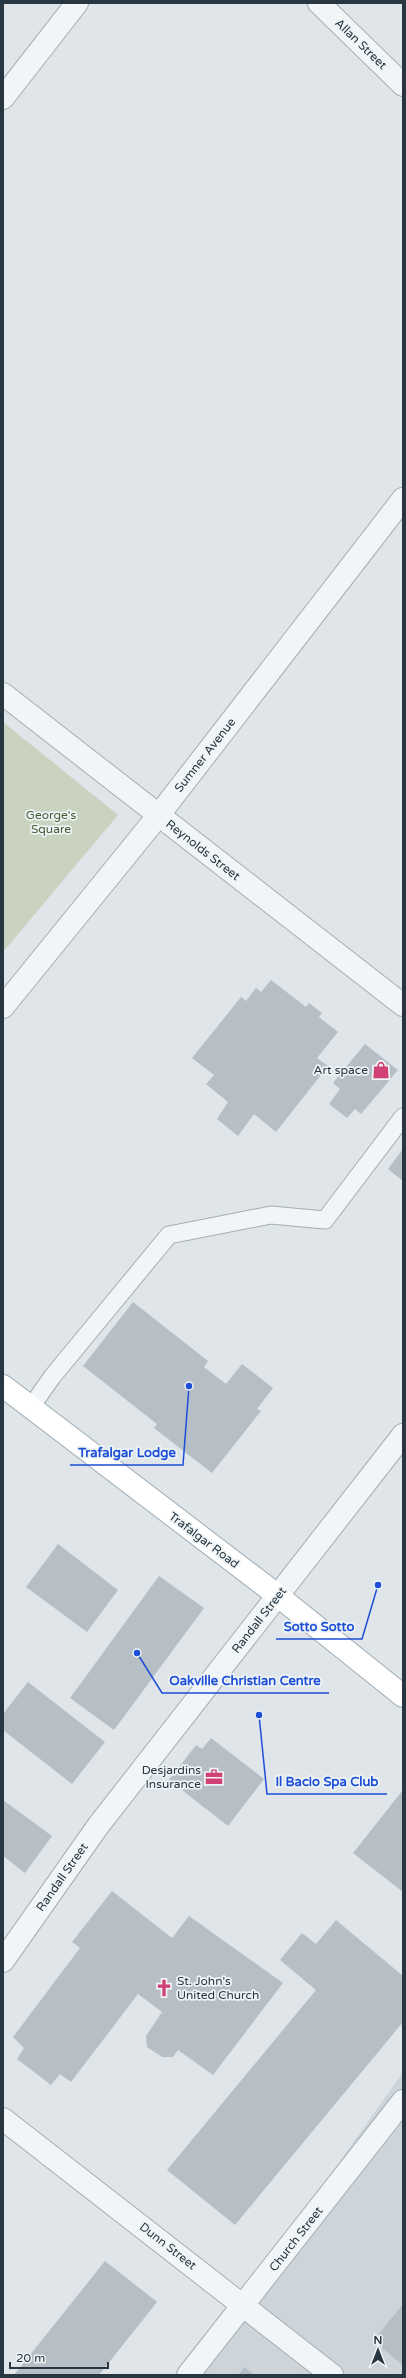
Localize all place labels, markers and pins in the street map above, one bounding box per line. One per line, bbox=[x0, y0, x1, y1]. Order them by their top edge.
shop icon: Art space bbox=[371, 1060, 391, 1080]
place label: Art space bbox=[314, 1063, 368, 1077]
callout: Trafalgar Lodge bbox=[70, 1440, 183, 1465]
callout: Sotto Sotto bbox=[276, 1614, 362, 1639]
callout: Oakville Christian Centre bbox=[162, 1668, 329, 1693]
place label: Desjardins Insurance bbox=[142, 1763, 201, 1791]
office icon: Desjardins Insurance bbox=[204, 1767, 224, 1787]
callout: Il Bacio Spa Club bbox=[267, 1769, 387, 1794]
place label: St. John's United Church bbox=[177, 1974, 259, 2002]
church icon: St. John's United Church bbox=[154, 1978, 174, 1998]

